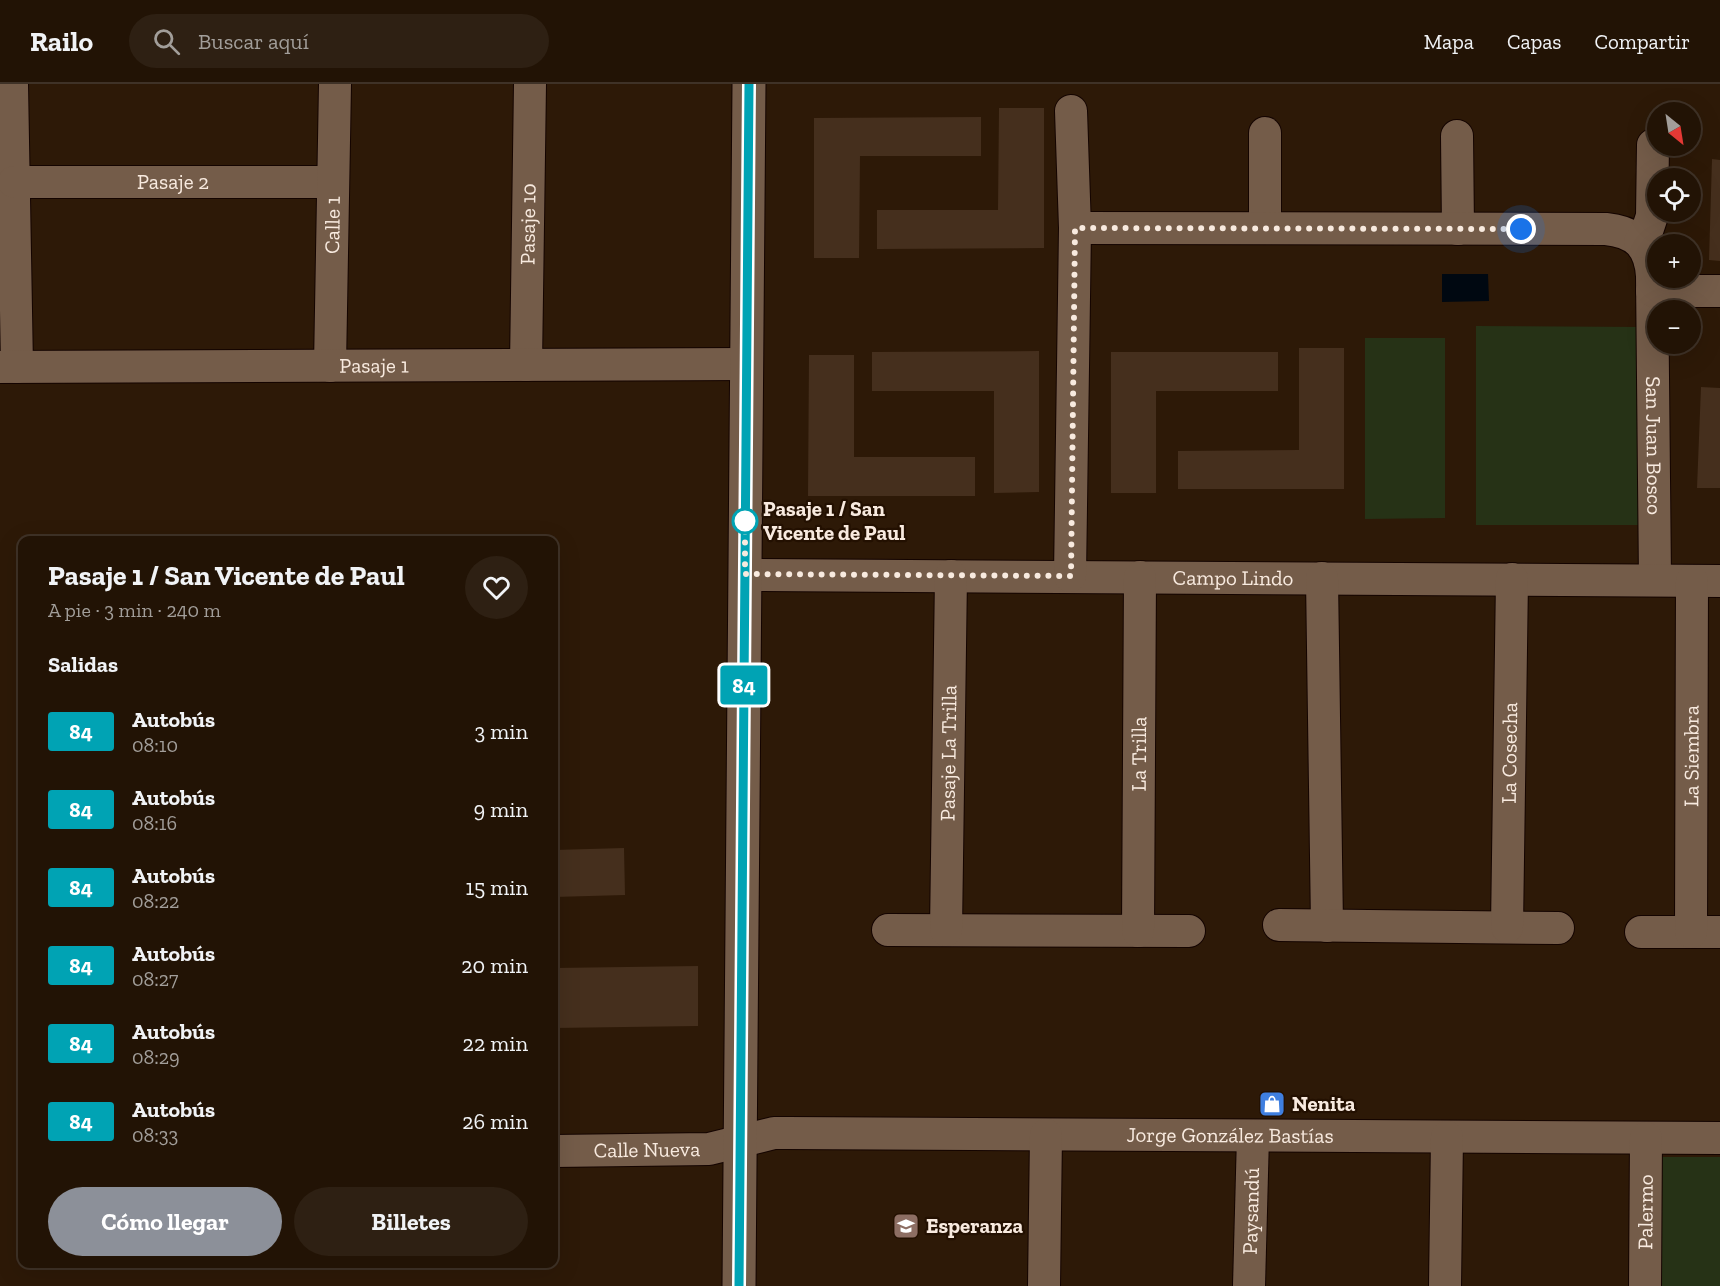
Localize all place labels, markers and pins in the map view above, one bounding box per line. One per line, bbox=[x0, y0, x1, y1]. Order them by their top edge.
place label: Pasaje 1 / San Vicente de Paul bbox=[763, 496, 905, 545]
marker: Pasaje 1 / San Vicente de Paul bbox=[732, 508, 758, 534]
shop icon: Nenita bbox=[1257, 1089, 1287, 1119]
place label: Nenita bbox=[1292, 1091, 1356, 1116]
school or university icon: Esperanza bbox=[891, 1211, 921, 1241]
place label: Esperanza bbox=[926, 1213, 1024, 1238]

